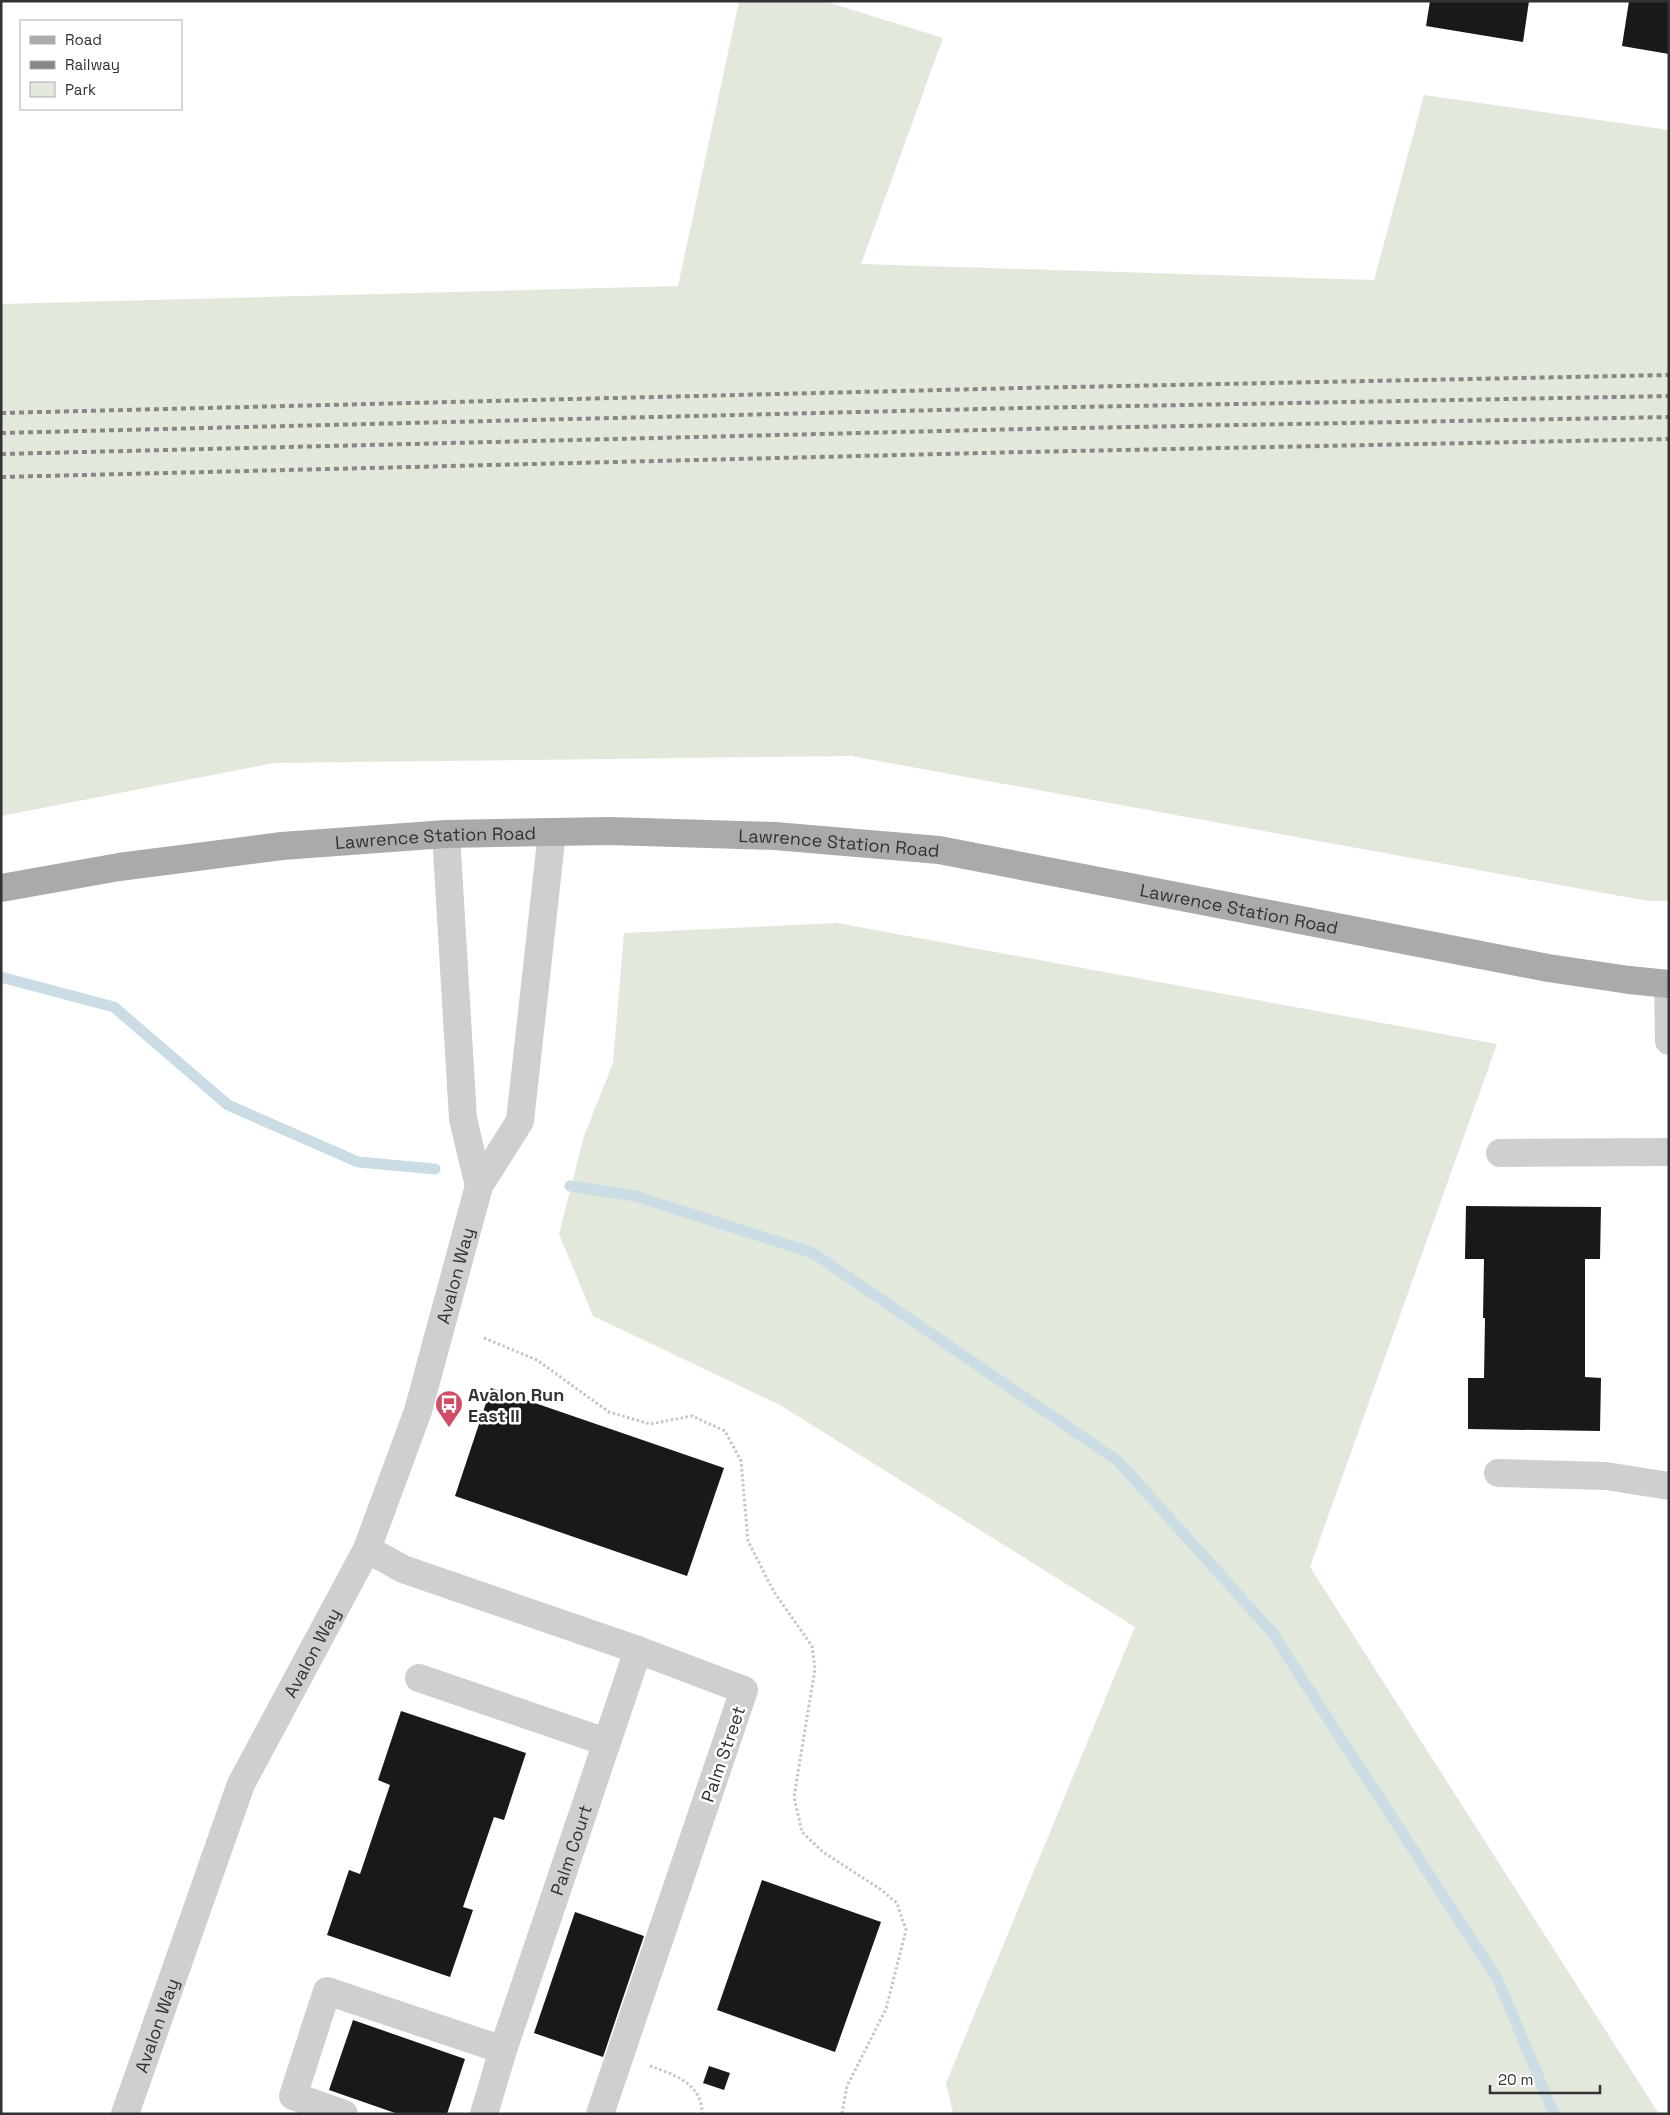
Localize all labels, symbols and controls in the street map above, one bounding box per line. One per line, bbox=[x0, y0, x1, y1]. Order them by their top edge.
legend bbox=[20, 20, 182, 110]
text: Road bbox=[65, 30, 102, 49]
text: Railway bbox=[65, 55, 120, 74]
text: Park bbox=[65, 80, 96, 99]
street label: Lawrence Station Road bbox=[334, 821, 536, 854]
street label: Lawrence Station Road bbox=[738, 823, 940, 861]
street label: Lawrence Station Road bbox=[1138, 878, 1340, 939]
street label: Avalon Way bbox=[431, 1225, 479, 1326]
place label: Avalon Run East II bbox=[468, 1383, 564, 1427]
bus stop icon: Avalon Run East II bbox=[434, 1389, 464, 1428]
street label: Avalon Way bbox=[278, 1604, 345, 1701]
street label: Palm Street bbox=[696, 1703, 750, 1805]
street label: Palm Court bbox=[545, 1801, 597, 1898]
street label: Avalon Way bbox=[129, 1975, 183, 2076]
scale bar bbox=[1490, 2062, 1600, 2094]
text: 20 m bbox=[1498, 2070, 1533, 2089]

